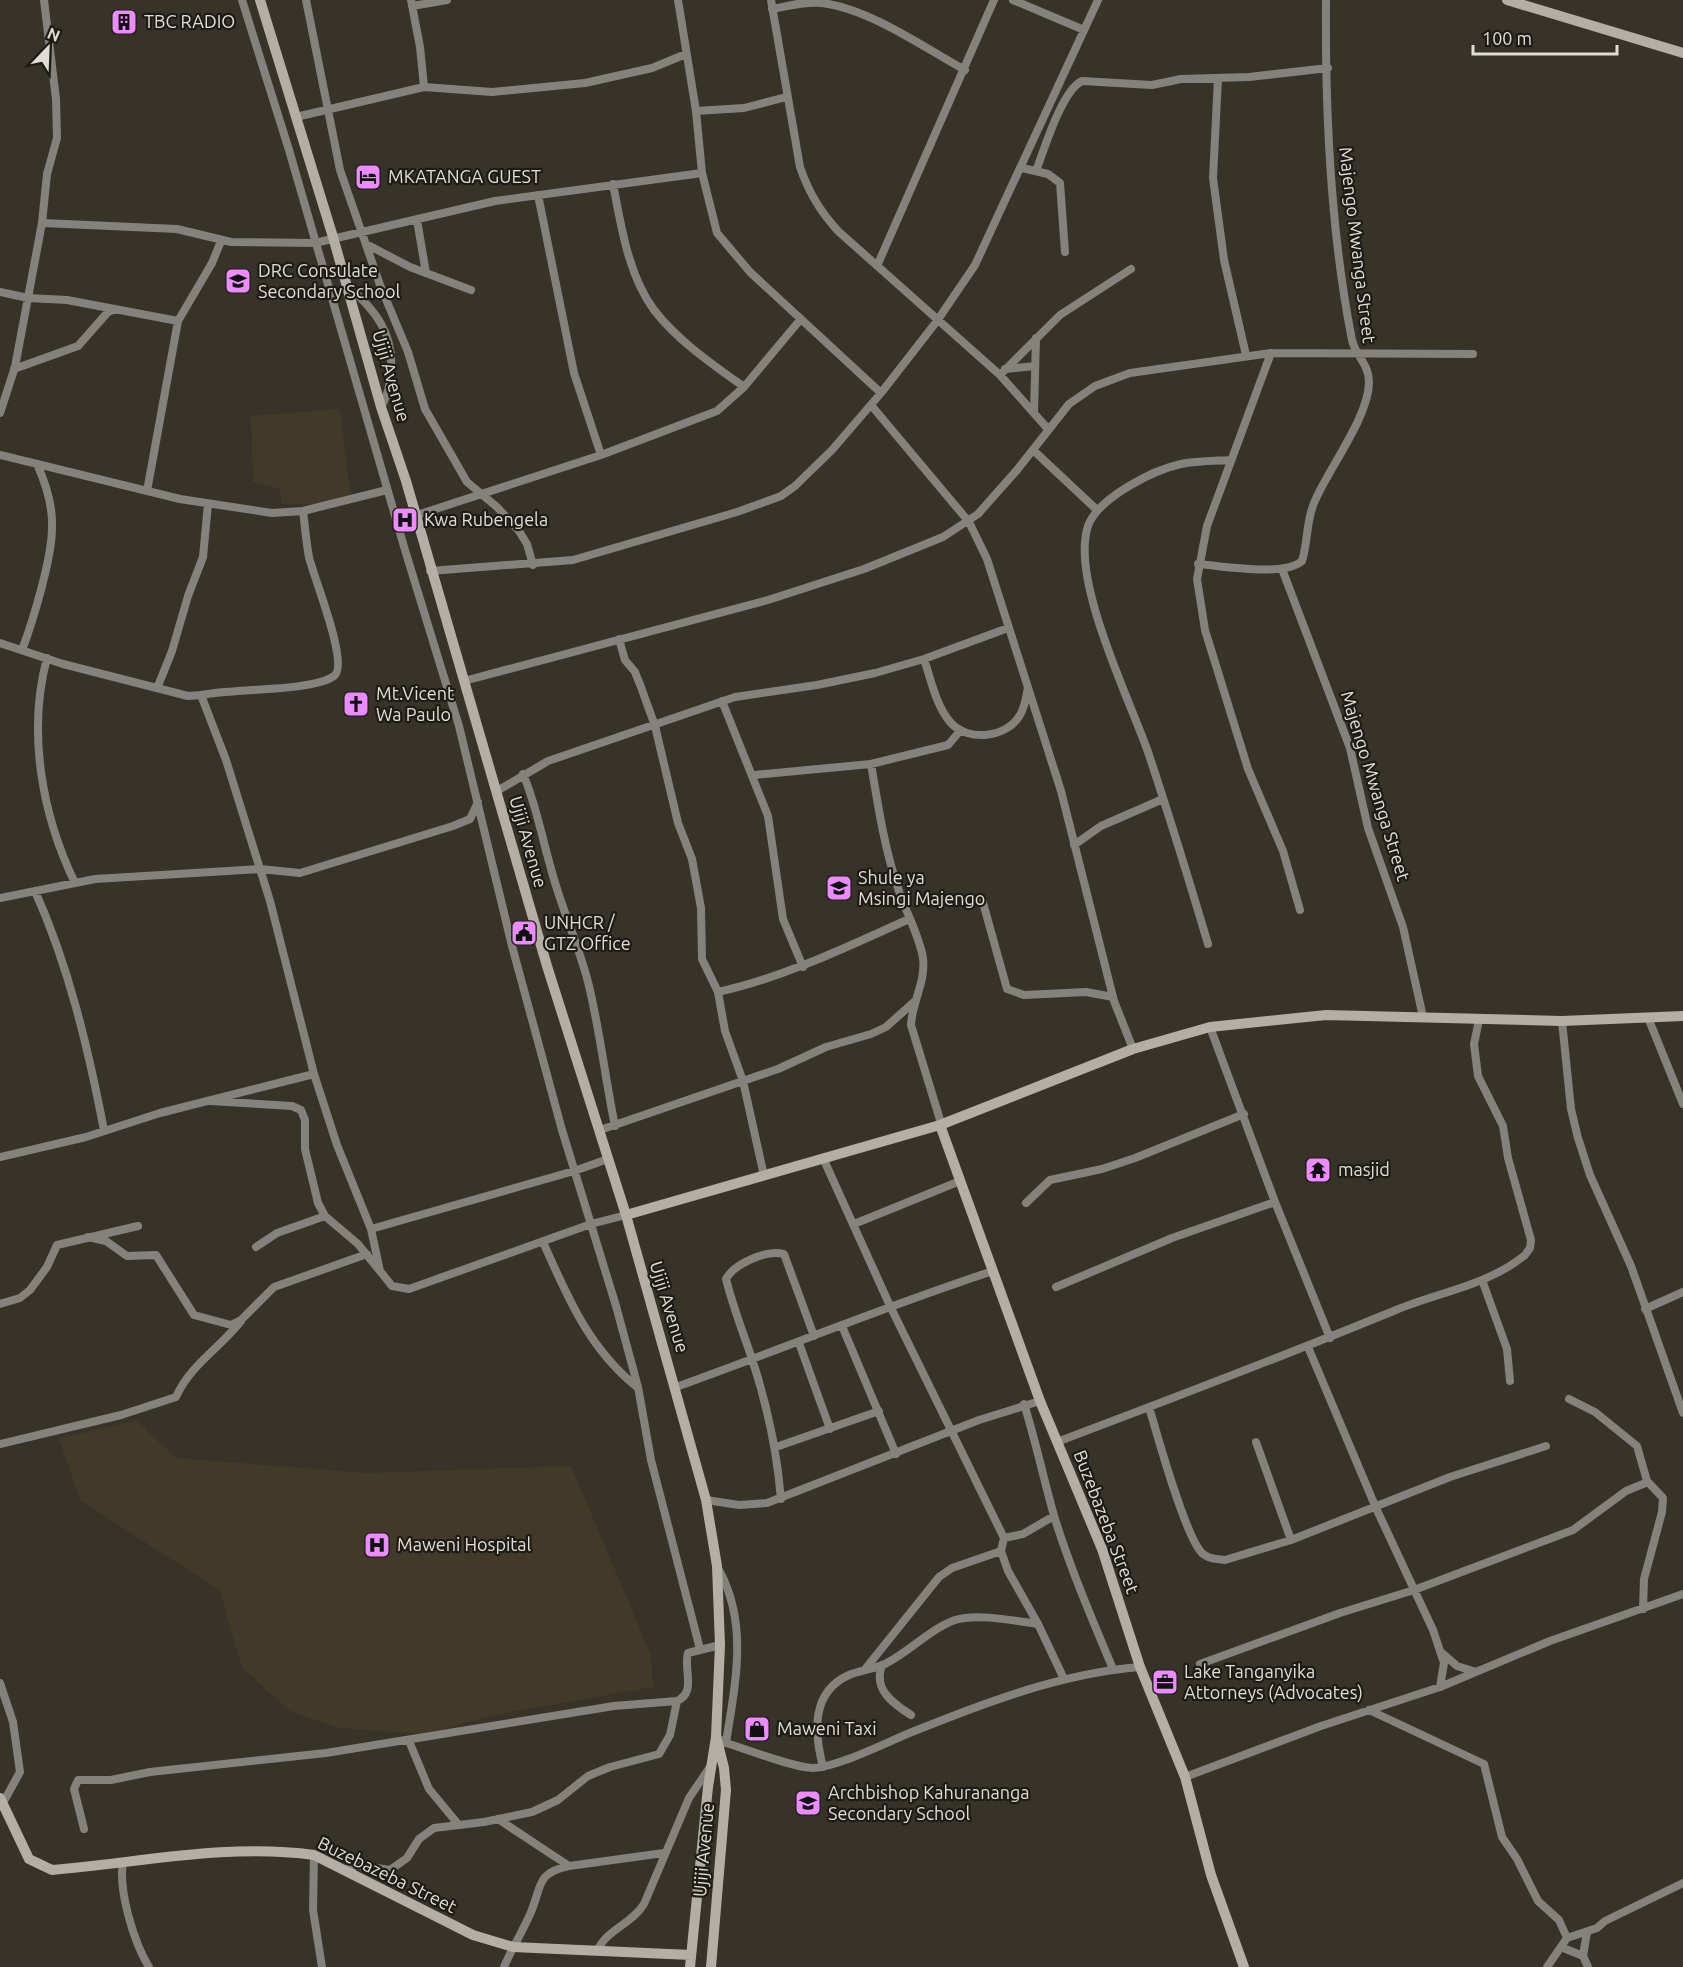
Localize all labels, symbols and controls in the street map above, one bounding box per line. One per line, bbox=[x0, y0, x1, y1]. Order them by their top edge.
building icon: TBC RADIO bbox=[109, 7, 139, 37]
place label: TBC RADIO bbox=[144, 11, 235, 31]
north arrow bbox=[18, 18, 78, 78]
scale bar bbox=[1473, 18, 1617, 56]
text: N bbox=[45, 24, 63, 45]
text: 100 m bbox=[1482, 28, 1532, 48]
street label: Majengo Mwanga Street bbox=[1336, 146, 1380, 344]
hotel icon: MKATANGA GUEST bbox=[353, 162, 383, 192]
place label: MKATANGA GUEST bbox=[388, 166, 541, 186]
place label: DRC Consulate Secondary School bbox=[258, 260, 400, 301]
school or university icon: DRC Consulate Secondary School bbox=[223, 266, 253, 296]
street label: Ujiji Avenue bbox=[369, 328, 415, 424]
hospital icon: Kwa Rubengela bbox=[390, 505, 420, 535]
place label: Kwa Rubengela bbox=[424, 509, 548, 529]
place label: Mt.Vicent Wa Paulo bbox=[376, 683, 454, 724]
street label: Majengo Mwanga Street bbox=[1338, 688, 1414, 883]
church icon: Mt.Vicent Wa Paulo bbox=[341, 689, 371, 719]
street label: Ujiji Avenue bbox=[506, 794, 552, 890]
place label: Shule ya Msingi Majengo bbox=[858, 867, 985, 908]
school or university icon: Shule ya Msingi Majengo bbox=[824, 873, 854, 903]
place label: UNHCR / GTZ Office bbox=[544, 912, 631, 953]
public building icon: UNHCR / GTZ Office bbox=[509, 918, 539, 948]
temple icon: masjid bbox=[1303, 1155, 1333, 1185]
place label: masjid bbox=[1338, 1159, 1390, 1179]
street label: Ujiji Avenue bbox=[647, 1259, 693, 1355]
street label: Buzebazeba Street bbox=[1070, 1447, 1143, 1596]
hospital icon: Maweni Hospital bbox=[362, 1530, 392, 1560]
place label: Maweni Hospital bbox=[397, 1534, 532, 1554]
place label: Lake Tanganyika Attorneys (Advocates) bbox=[1184, 1661, 1363, 1703]
office icon: Lake Tanganyika Attorneys (Advocates) bbox=[1150, 1667, 1180, 1697]
shop icon: Maweni Taxi bbox=[742, 1714, 772, 1744]
place label: Maweni Taxi bbox=[777, 1718, 877, 1738]
place label: Archbishop Kahurananga Secondary School bbox=[828, 1782, 1030, 1823]
school or university icon: Archbishop Kahurananga Secondary School bbox=[793, 1788, 823, 1818]
street label: Ujiji Avenue bbox=[689, 1802, 717, 1898]
street label: Buzebazeba Street bbox=[315, 1832, 460, 1916]

